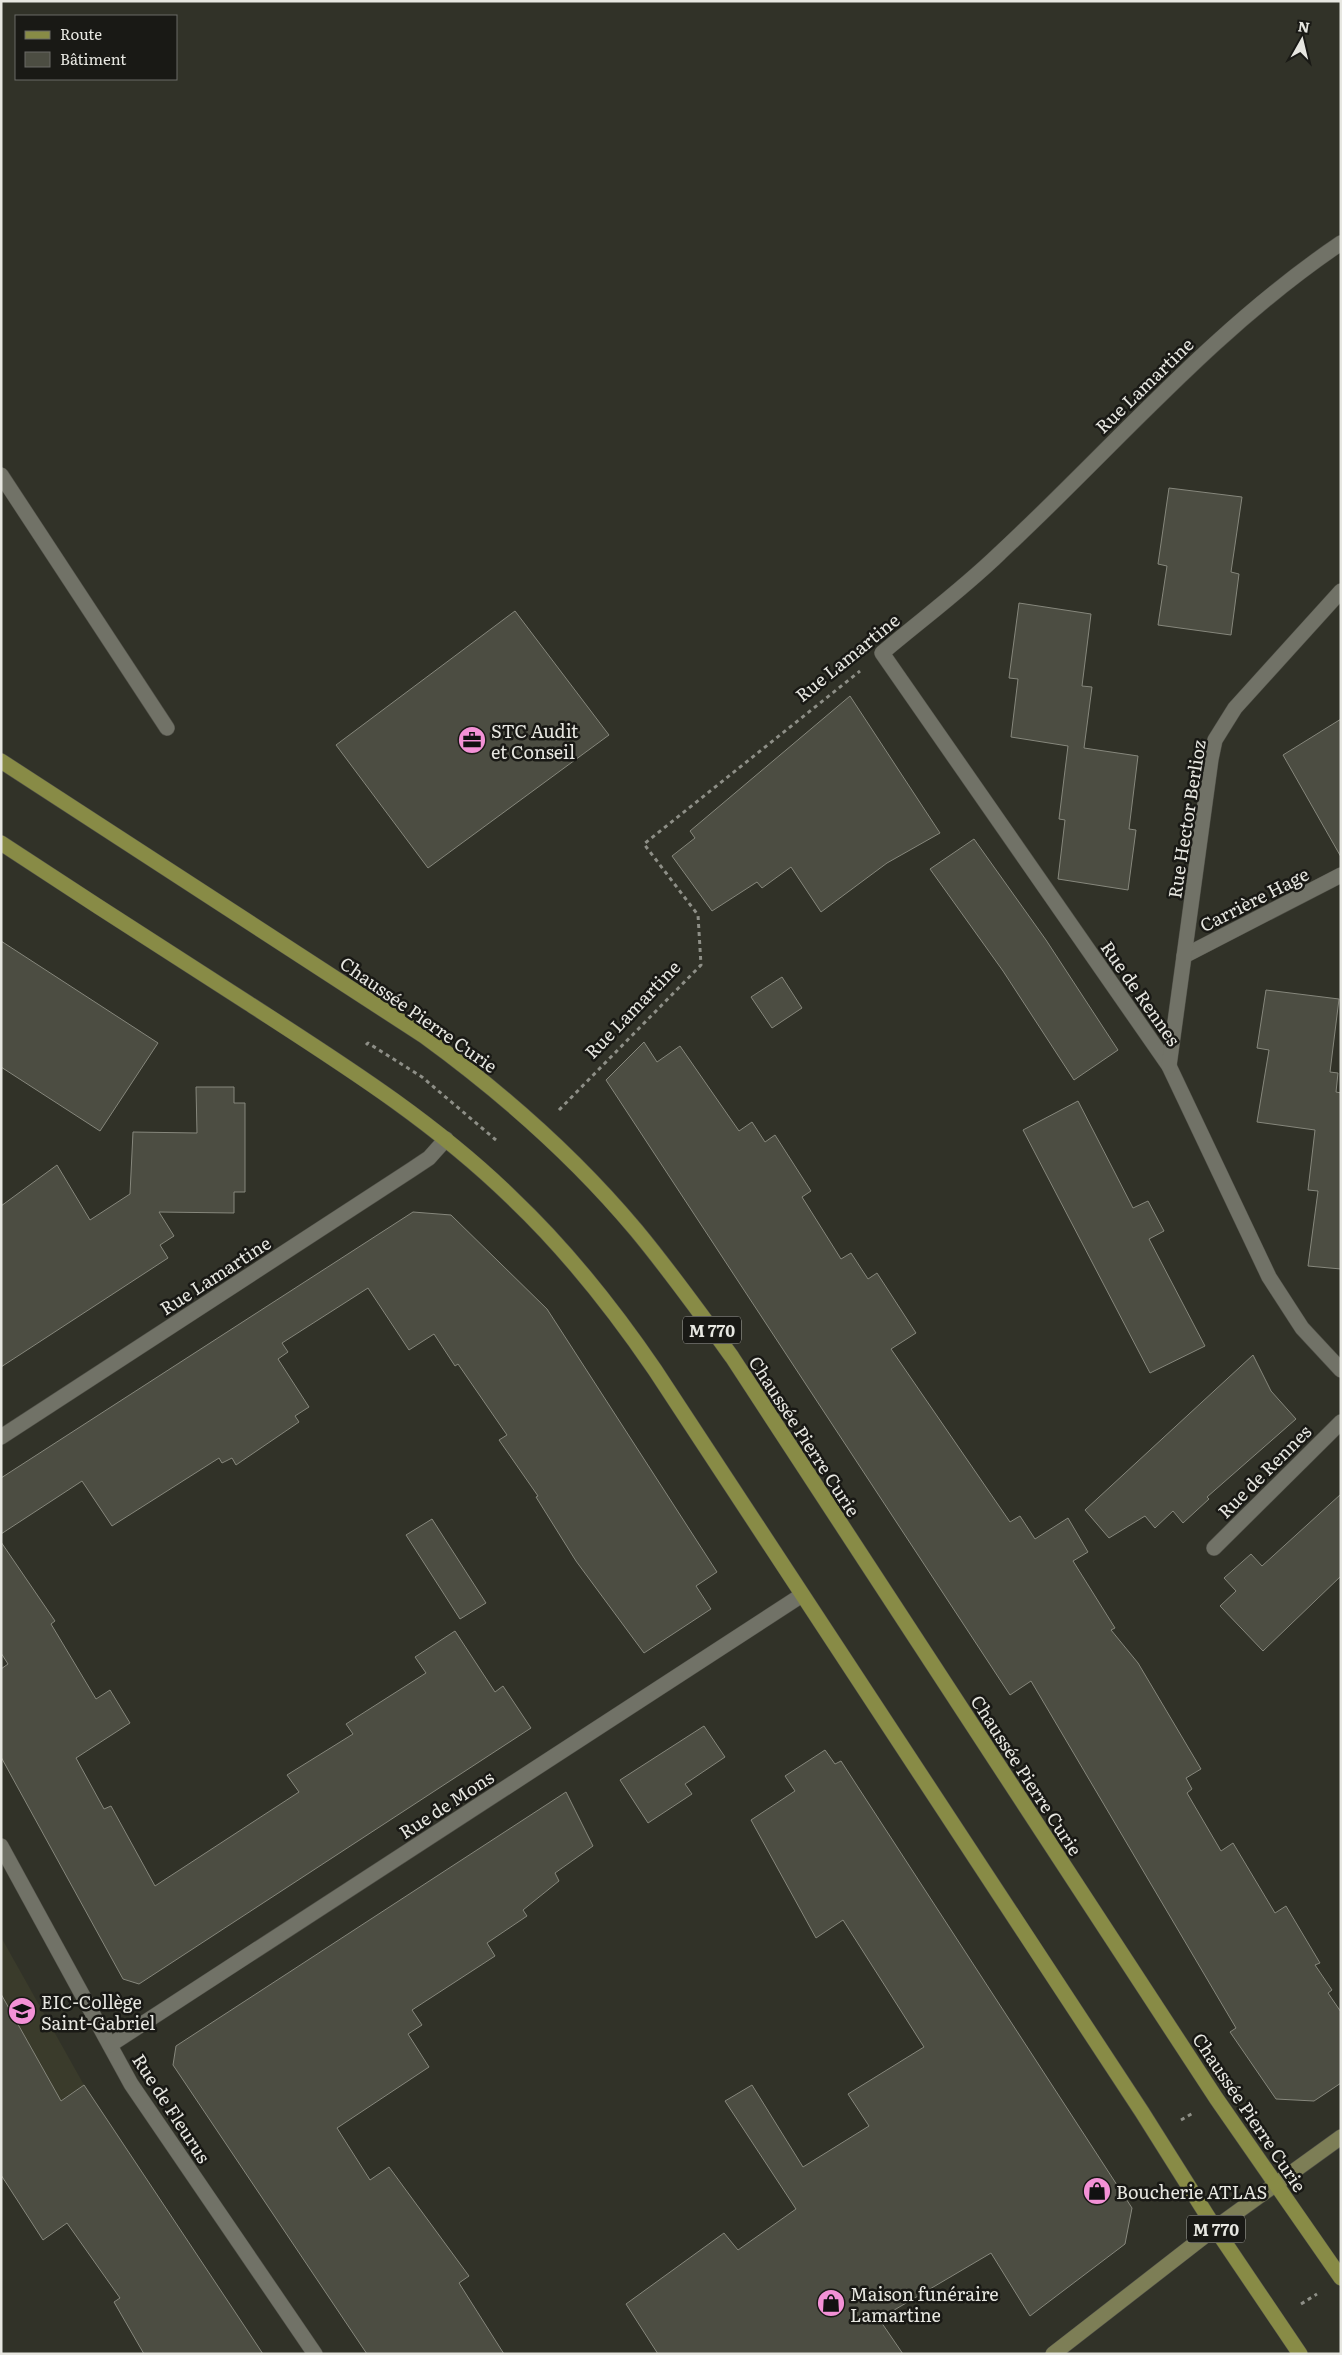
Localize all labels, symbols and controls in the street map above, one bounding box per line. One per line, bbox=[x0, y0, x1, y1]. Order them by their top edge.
legend bbox=[15, 15, 178, 80]
north arrow bbox=[1277, 15, 1327, 65]
text: N bbox=[1297, 15, 1311, 37]
text: Route bbox=[60, 22, 102, 45]
text: Bâtiment bbox=[60, 47, 126, 70]
street label: Rue Lamartine bbox=[1089, 331, 1199, 439]
street label: Rue Lamartine bbox=[789, 606, 905, 708]
place label: STC Audit et Conseil bbox=[491, 717, 579, 765]
office icon: STC Audit et Conseil bbox=[457, 725, 487, 755]
street label: Rue Hector Berlioz bbox=[1160, 738, 1212, 900]
street label: Carrière Hage bbox=[1195, 860, 1313, 938]
street label: Rue de Rennes bbox=[1095, 935, 1187, 1051]
street label: Chaussée Pierre Curie bbox=[335, 949, 503, 1079]
street label: Rue Lamartine bbox=[578, 954, 686, 1064]
street label: Rue Lamartine bbox=[154, 1229, 276, 1321]
road number: M 770 bbox=[683, 1316, 741, 1344]
street label: Chaussée Pierre Curie bbox=[743, 1350, 867, 1522]
street label: Rue de Rennes bbox=[1211, 1418, 1317, 1524]
street label: Chaussée Pierre Curie bbox=[965, 1689, 1089, 1861]
street label: Rue de Mons bbox=[393, 1763, 499, 1845]
place label: EIC-Collège Saint-Gabriel bbox=[41, 1988, 155, 2036]
school or university icon: EIC-Collège Saint-Gabriel bbox=[7, 1996, 37, 2026]
street label: Chaussée Pierre Curie bbox=[1187, 2027, 1313, 2197]
street label: Rue de Fleurus bbox=[126, 2048, 218, 2168]
shop icon: Boucherie ATLAS bbox=[1082, 2176, 1112, 2206]
place label: Boucherie ATLAS bbox=[1116, 2178, 1267, 2205]
road number: M 770 bbox=[1187, 2216, 1245, 2242]
place label: Maison funéraire Lamartine bbox=[850, 2280, 999, 2328]
shop icon: Maison funéraire Lamartine bbox=[816, 2288, 846, 2318]

